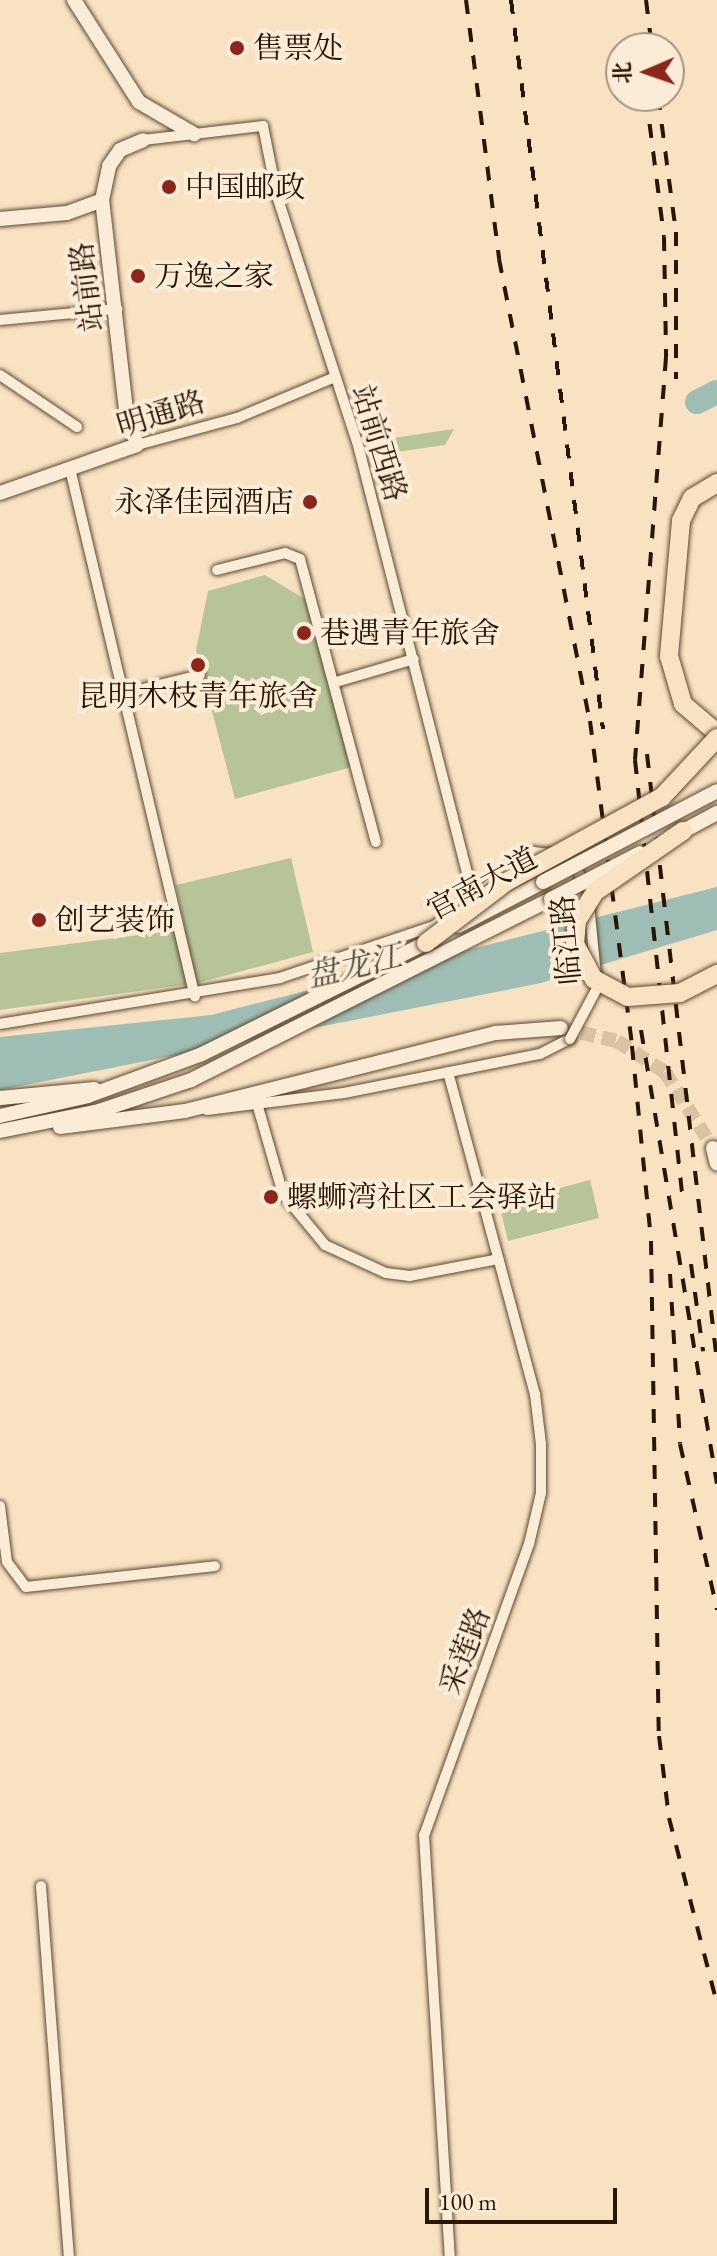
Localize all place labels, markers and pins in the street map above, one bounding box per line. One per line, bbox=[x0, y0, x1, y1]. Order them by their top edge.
place label: 售票处 bbox=[253, 30, 343, 66]
marker: 售票处 bbox=[228, 39, 246, 57]
place label: 中国邮政 bbox=[185, 169, 305, 205]
marker: 中国邮政 bbox=[160, 178, 178, 196]
place label: 万逸之家 bbox=[154, 258, 274, 294]
marker: 万逸之家 bbox=[129, 267, 147, 285]
place label: 永泽佳园酒店 bbox=[114, 484, 294, 520]
marker: 永泽佳园酒店 bbox=[301, 493, 319, 511]
place label: 巷遇青年旅舍 bbox=[320, 615, 500, 651]
marker: 巷遇青年旅舍 bbox=[295, 624, 313, 642]
marker: 昆明木枝青年旅舍 bbox=[189, 656, 207, 674]
place label: 昆明木枝青年旅舍 bbox=[78, 678, 318, 714]
place label: 创艺装饰 bbox=[55, 902, 175, 938]
marker: 创艺装饰 bbox=[30, 911, 48, 929]
place label: 螺蛳湾社区工会驿站 bbox=[287, 1179, 557, 1215]
marker: 螺蛳湾社区工会驿站 bbox=[262, 1188, 280, 1206]

